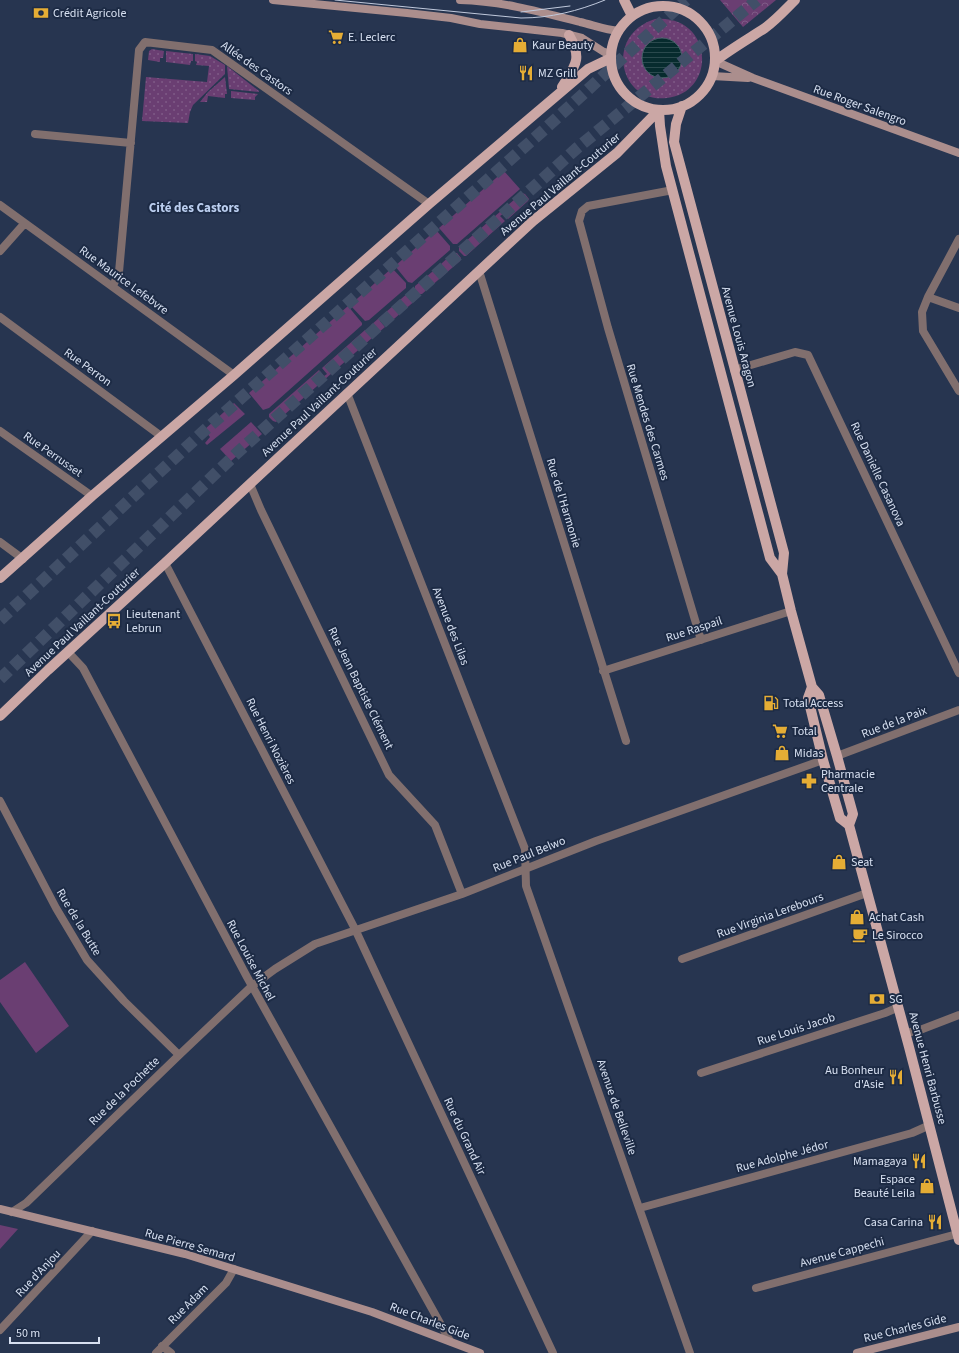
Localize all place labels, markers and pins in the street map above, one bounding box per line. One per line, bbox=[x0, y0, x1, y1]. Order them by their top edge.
bank icon: Crédit Agricole bbox=[32, 4, 50, 22]
place label: Crédit Agricole bbox=[53, 5, 126, 22]
supermarket icon: E. Leclerc bbox=[327, 28, 345, 46]
place label: E. Leclerc bbox=[348, 29, 396, 46]
shop icon: Kaur Beauty bbox=[511, 36, 529, 54]
place label: Kaur Beauty bbox=[532, 37, 594, 54]
restaurant icon: MZ Grill bbox=[517, 64, 535, 82]
place label: MZ Grill bbox=[538, 65, 576, 82]
place label: Lieutenant Lebrun bbox=[126, 606, 180, 637]
bus stop icon: Lieutenant Lebrun bbox=[105, 612, 123, 630]
fuel station icon: Total Access bbox=[762, 694, 780, 712]
place label: Total Access bbox=[783, 695, 843, 712]
supermarket icon: Total bbox=[771, 722, 789, 740]
place label: Total bbox=[792, 723, 817, 740]
shop icon: Midas bbox=[773, 744, 791, 762]
place label: Midas bbox=[794, 745, 823, 762]
place label: Pharmacie Centrale bbox=[821, 766, 875, 797]
pharmacy icon: Pharmacie Centrale bbox=[800, 772, 818, 790]
shop icon: Seat bbox=[830, 853, 848, 871]
place label: Seat bbox=[851, 854, 873, 871]
shop icon: Achat Cash bbox=[848, 908, 866, 926]
place label: Achat Cash bbox=[869, 909, 924, 926]
cafe icon: Le Sirocco bbox=[851, 926, 869, 944]
place label: Le Sirocco bbox=[872, 927, 923, 944]
bank icon: SG bbox=[868, 990, 886, 1008]
place label: SG bbox=[889, 991, 903, 1008]
place label: Au Bonheur d'Asie bbox=[825, 1062, 885, 1093]
restaurant icon: Au Bonheur d'Asie bbox=[887, 1068, 905, 1086]
restaurant icon: Mamagaya bbox=[910, 1152, 928, 1170]
place label: Mamagaya bbox=[853, 1153, 907, 1170]
place label: Espace Beauté Leila bbox=[854, 1171, 915, 1202]
shop icon: Espace Beauté Leila bbox=[918, 1177, 936, 1195]
restaurant icon: Casa Carina bbox=[926, 1213, 944, 1231]
place label: Casa Carina bbox=[864, 1214, 923, 1231]

